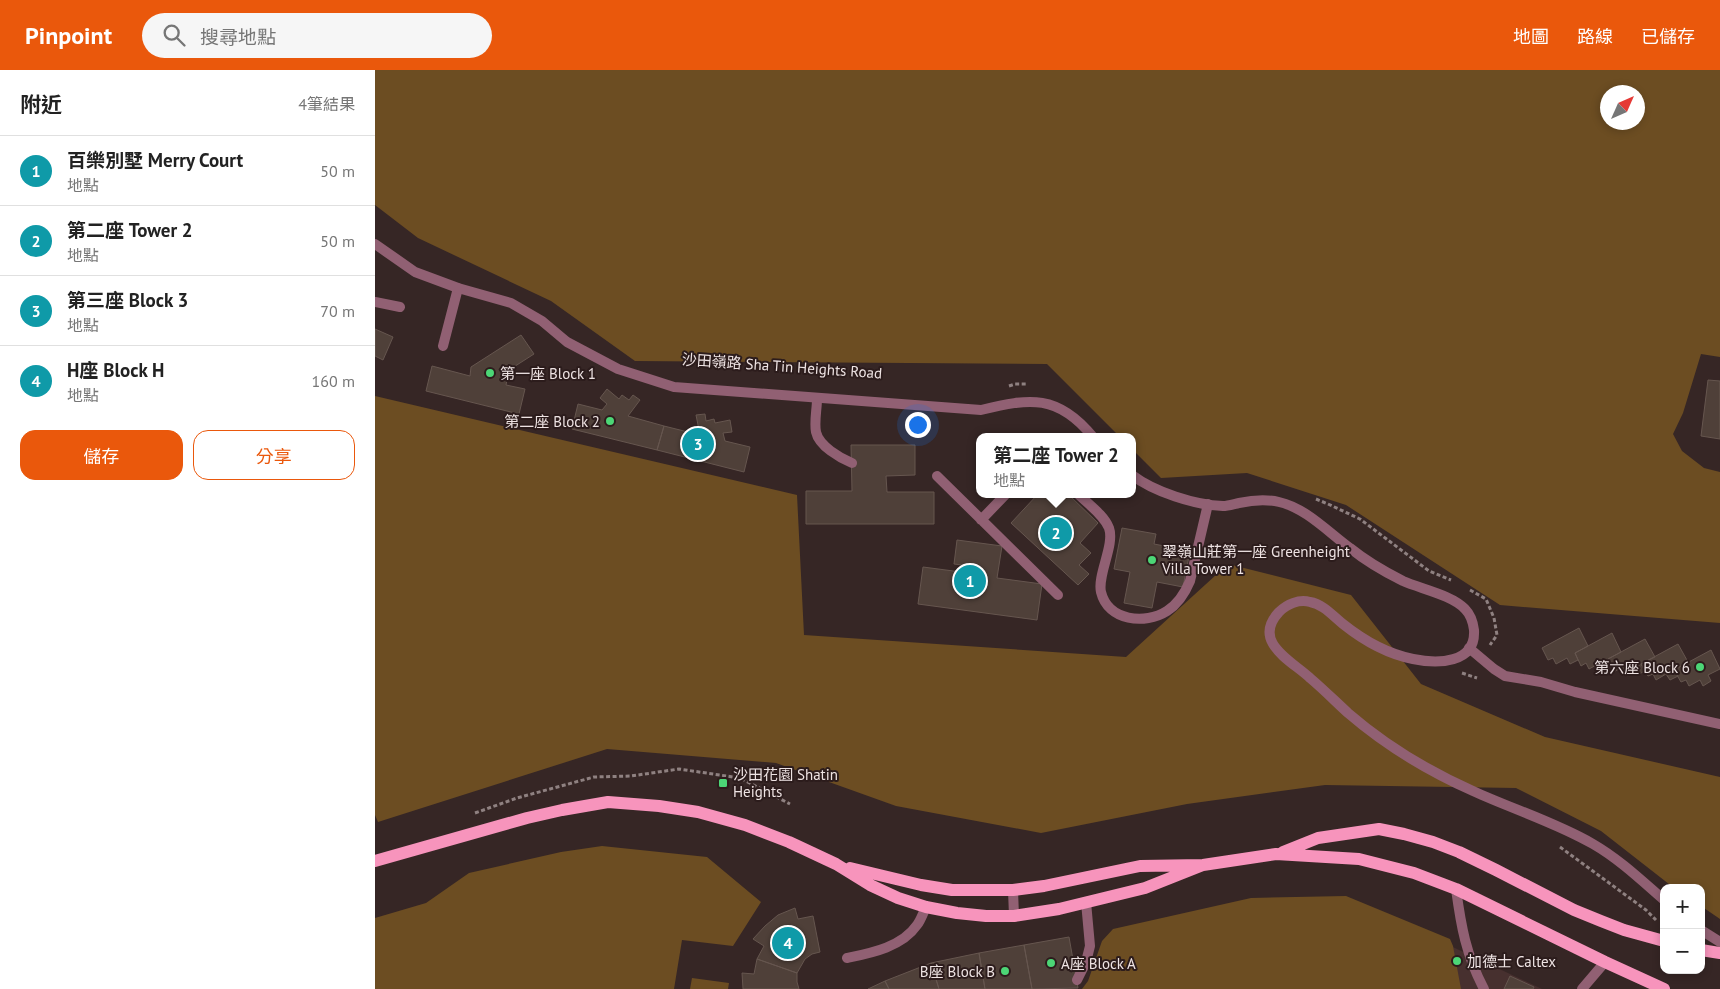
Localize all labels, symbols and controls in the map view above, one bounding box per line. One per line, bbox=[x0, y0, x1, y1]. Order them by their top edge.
search box bbox=[142, 13, 492, 58]
text: Pinpoint bbox=[25, 20, 112, 51]
icon: search bbox=[160, 21, 188, 49]
text: 搜尋地點 bbox=[200, 25, 276, 49]
text: 地圖 bbox=[1513, 25, 1549, 48]
text: 路線 bbox=[1577, 25, 1613, 48]
text: 已儲存 bbox=[1641, 25, 1695, 48]
north arrow bbox=[1600, 85, 1645, 130]
text: 附近 bbox=[20, 91, 62, 118]
text: 4筆結果 bbox=[298, 94, 355, 114]
text: 百樂別墅 Merry Court bbox=[67, 148, 243, 172]
text: 1 bbox=[31, 161, 41, 181]
text: 50 m bbox=[320, 161, 355, 181]
text: 地點 bbox=[67, 175, 99, 195]
text: 第二座 Tower 2 bbox=[67, 218, 193, 242]
text: 2 bbox=[31, 231, 41, 251]
text: 50 m bbox=[320, 231, 355, 251]
text: 地點 bbox=[67, 245, 99, 265]
text: 第三座 Block 3 bbox=[67, 288, 188, 312]
text: 3 bbox=[31, 301, 41, 321]
text: 70 m bbox=[320, 301, 355, 321]
text: 地點 bbox=[67, 315, 99, 335]
street label: 沙田嶺路 Sha Tin Heights Road bbox=[681, 350, 883, 382]
text: H座 Block H bbox=[67, 358, 164, 382]
place label: 第一座 Block 1 bbox=[500, 364, 596, 383]
marker: 第一座 Block 1 bbox=[484, 367, 496, 379]
text: 4 bbox=[31, 371, 41, 391]
text: 160 m bbox=[312, 371, 355, 391]
text: 地點 bbox=[67, 385, 99, 405]
place label: 第二座 Block 2 bbox=[504, 412, 600, 431]
your location bbox=[905, 412, 931, 438]
marker: 第二座 Block 2 bbox=[604, 415, 616, 427]
pin: 3 bbox=[682, 425, 714, 463]
button: 儲存 bbox=[20, 430, 183, 480]
button: 分享 bbox=[193, 430, 355, 480]
popup bbox=[976, 433, 1136, 498]
text: 第二座 Tower 2 bbox=[993, 443, 1119, 467]
text: 地點 bbox=[993, 470, 1025, 490]
pin: 2 bbox=[1040, 514, 1072, 552]
place label: 翠嶺山莊第一座 Greenheight Villa Tower 1 bbox=[1161, 542, 1350, 578]
marker: 翠嶺山莊第一座 Greenheight Villa Tower 1 bbox=[1146, 554, 1158, 566]
pin: 1 bbox=[954, 562, 986, 600]
place label: 第六座 Block 6 bbox=[1594, 658, 1690, 677]
marker: 第六座 Block 6 bbox=[1694, 661, 1706, 673]
place label: 沙田花園 Shatin Heights bbox=[733, 765, 838, 801]
marker: 沙田花園 Shatin Heights bbox=[717, 777, 729, 789]
map controls bbox=[1660, 884, 1705, 974]
button: + bbox=[1660, 884, 1705, 929]
pin: 4 bbox=[772, 924, 804, 962]
button: − bbox=[1660, 929, 1705, 974]
place label: 加德士 Caltex bbox=[1467, 952, 1556, 971]
place label: A座 Block A bbox=[1061, 954, 1136, 973]
marker: 加德士 Caltex bbox=[1451, 955, 1463, 967]
marker: A座 Block A bbox=[1045, 957, 1057, 969]
place label: B座 Block B bbox=[920, 962, 995, 981]
marker: B座 Block B bbox=[999, 965, 1011, 977]

